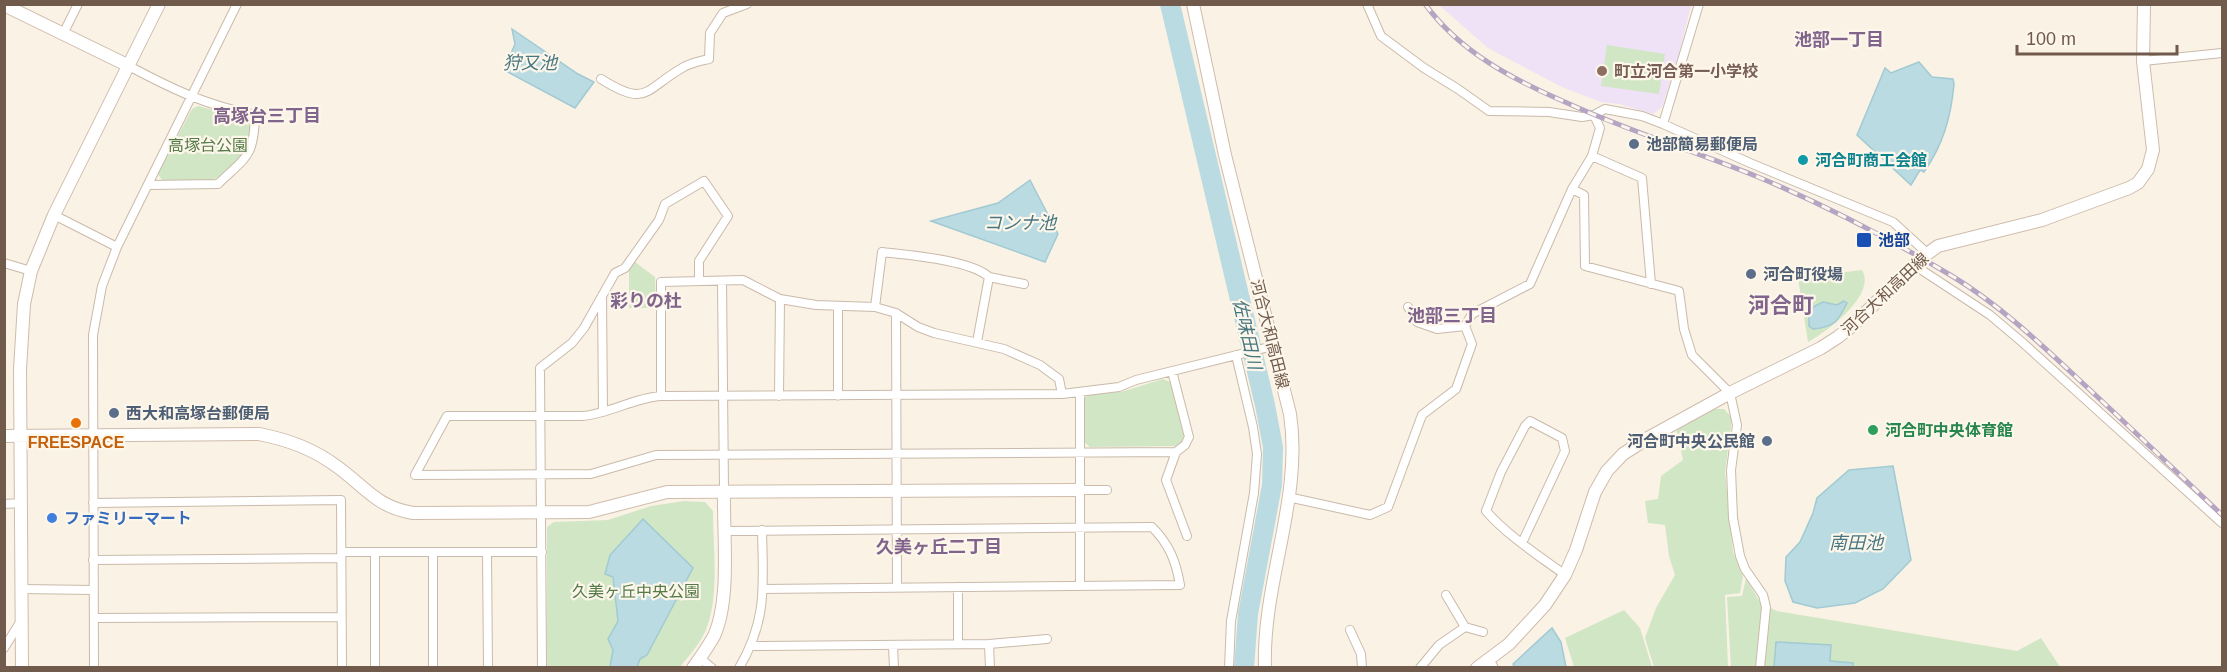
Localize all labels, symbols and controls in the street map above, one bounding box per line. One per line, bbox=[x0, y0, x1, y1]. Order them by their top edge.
scale bar bbox=[2017, 18, 2178, 56]
text: 100 m bbox=[2026, 29, 2076, 49]
district label: 池部一丁目 bbox=[1794, 30, 1884, 50]
water label: 狩又池 bbox=[503, 53, 559, 73]
place label: 町立河合第一小学校 bbox=[1614, 63, 1758, 80]
marker: 町立河合第一小学校 bbox=[1595, 64, 1609, 78]
district label: 高塚台三丁目 bbox=[213, 106, 321, 126]
place label: 池部簡易郵便局 bbox=[1646, 136, 1758, 153]
park label: 高塚台公園 bbox=[168, 137, 248, 154]
marker: 池部簡易郵便局 bbox=[1627, 137, 1641, 151]
place label: 河合町商工会館 bbox=[1815, 152, 1927, 169]
marker: 河合町商工会館 bbox=[1796, 153, 1810, 167]
water label: コンナ池 bbox=[984, 213, 1058, 233]
marker: 池部 bbox=[1855, 231, 1873, 249]
place label: 池部 bbox=[1878, 232, 1910, 249]
street label: 河合大和高田線 bbox=[1838, 250, 1932, 338]
place label: 河合町役場 bbox=[1763, 266, 1843, 283]
marker: 河合町役場 bbox=[1744, 267, 1758, 281]
street label: 河合大和高田線 bbox=[1248, 278, 1292, 390]
district label: 彩りの杜 bbox=[610, 291, 682, 311]
district label: 河合町 bbox=[1748, 293, 1814, 318]
water label: 佐味田川 bbox=[1229, 297, 1265, 373]
district label: 池部三丁目 bbox=[1407, 306, 1497, 326]
place label: 西大和高塚台郵便局 bbox=[126, 405, 270, 422]
marker: 西大和高塚台郵便局 bbox=[107, 406, 121, 420]
marker: FREESPACE bbox=[69, 416, 83, 430]
place label: 河合町中央体育館 bbox=[1885, 422, 2013, 439]
marker: 河合町中央体育館 bbox=[1866, 423, 1880, 437]
place label: 河合町中央公民館 bbox=[1627, 433, 1755, 450]
place label: FREESPACE bbox=[28, 434, 125, 451]
marker: 河合町中央公民館 bbox=[1760, 434, 1774, 448]
place label: ファミリーマート bbox=[64, 510, 192, 527]
marker: ファミリーマート bbox=[45, 511, 59, 525]
water label: 南田池 bbox=[1829, 533, 1885, 553]
district label: 久美ヶ丘二丁目 bbox=[876, 537, 1002, 557]
park label: 久美ヶ丘中央公園 bbox=[572, 583, 700, 600]

